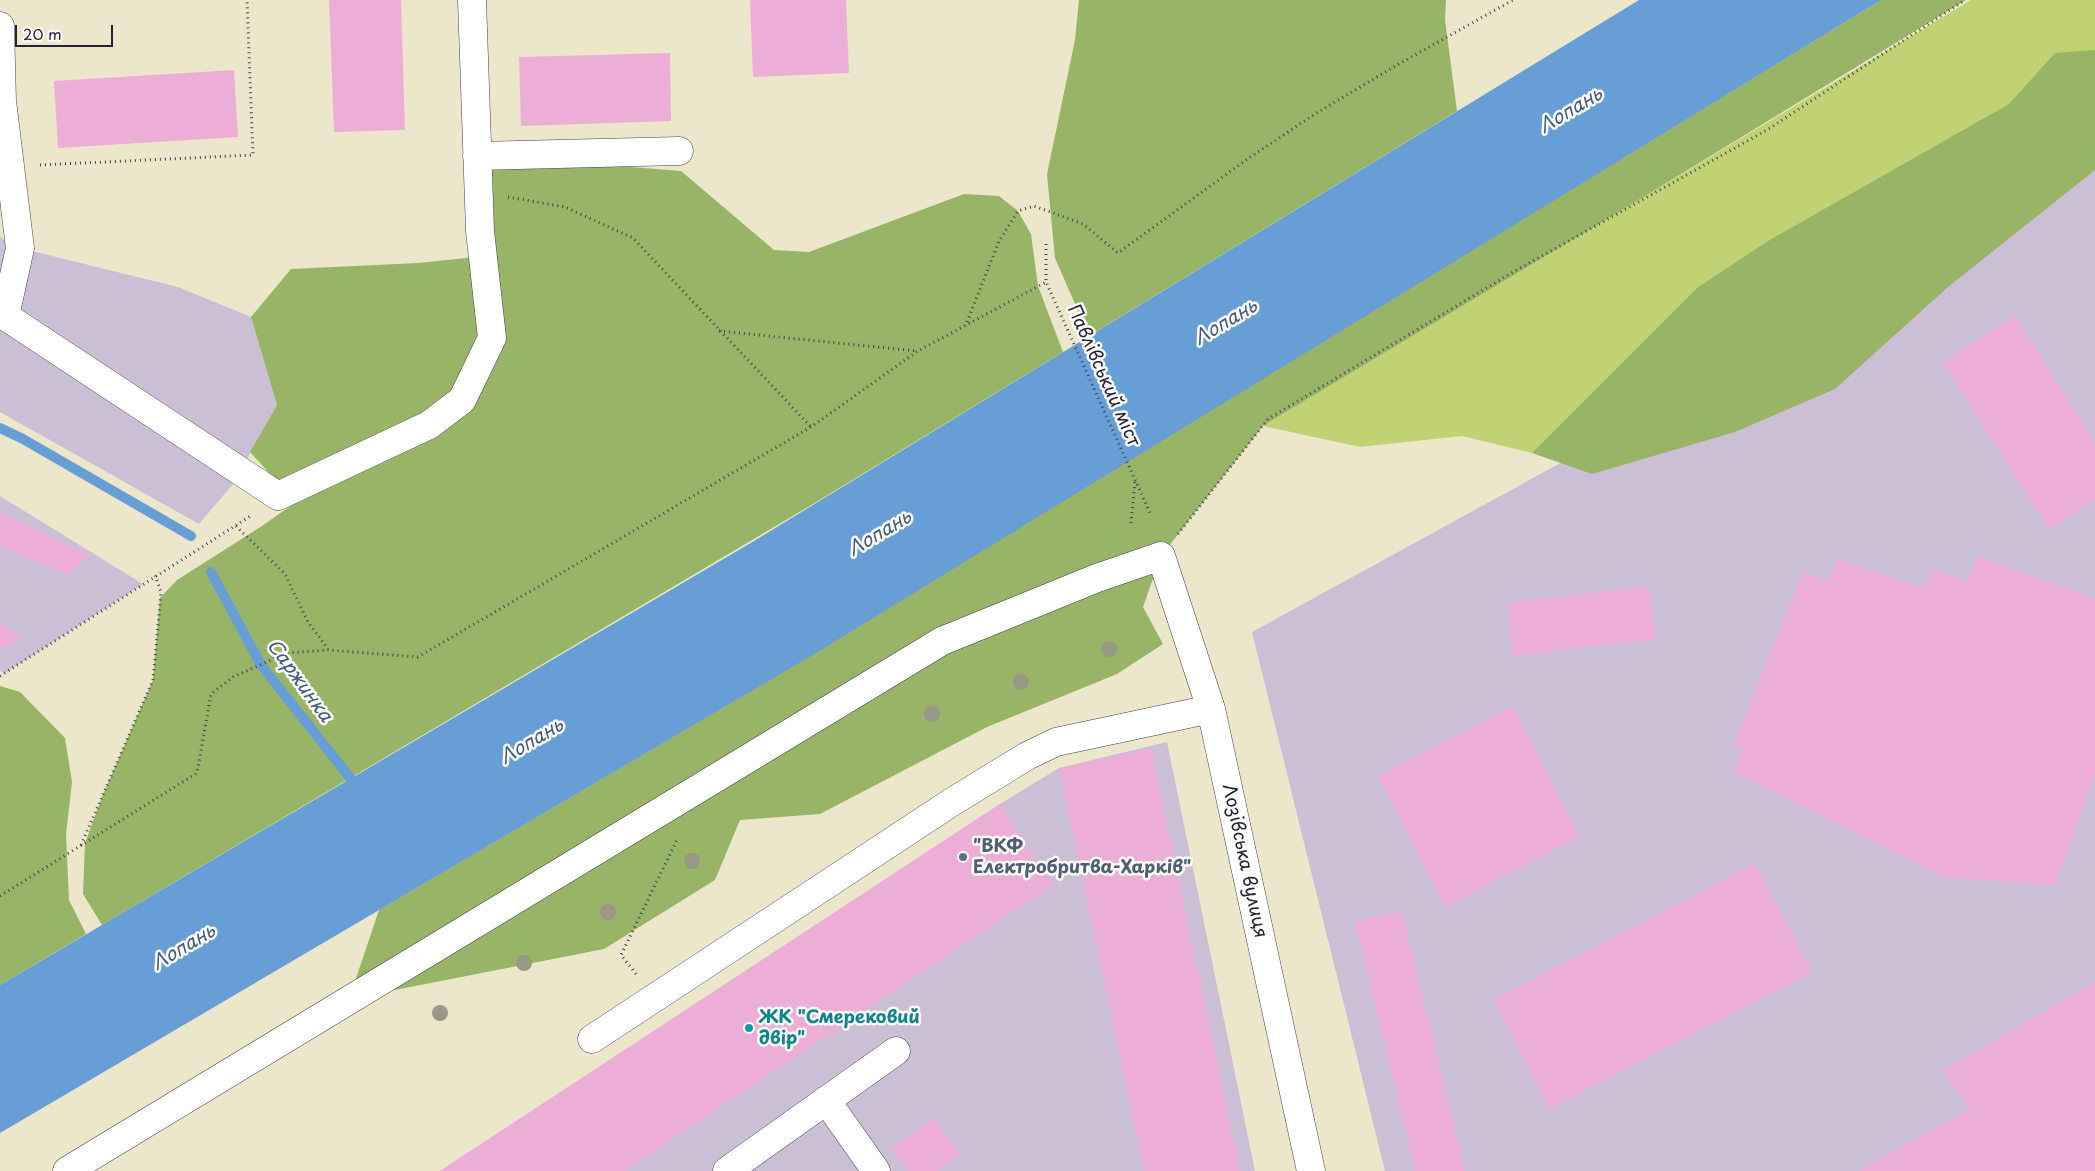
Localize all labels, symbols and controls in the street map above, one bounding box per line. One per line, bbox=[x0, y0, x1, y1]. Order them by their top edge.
scale bar bbox=[18, 15, 115, 47]
text: 20 m bbox=[23, 22, 62, 45]
water label: Лопань bbox=[1535, 83, 1607, 139]
water label: Лопань bbox=[1190, 295, 1262, 351]
street label: Павлівський міст bbox=[1062, 302, 1144, 450]
water label: Лопань bbox=[844, 506, 916, 562]
water label: Саржинка bbox=[261, 635, 337, 727]
water label: Лопань bbox=[496, 714, 568, 770]
street label: Лозівська вулиця bbox=[1217, 782, 1271, 940]
place label: "ВКФ Електробритва-Харків" bbox=[973, 836, 1191, 879]
marker: "ВКФ Електробритва-Харків" bbox=[957, 851, 969, 863]
water label: Лопань bbox=[148, 920, 220, 976]
place label: ЖК "Смерековий двір" bbox=[759, 1007, 920, 1050]
marker: ЖК "Смерековий двір" bbox=[743, 1022, 755, 1034]

